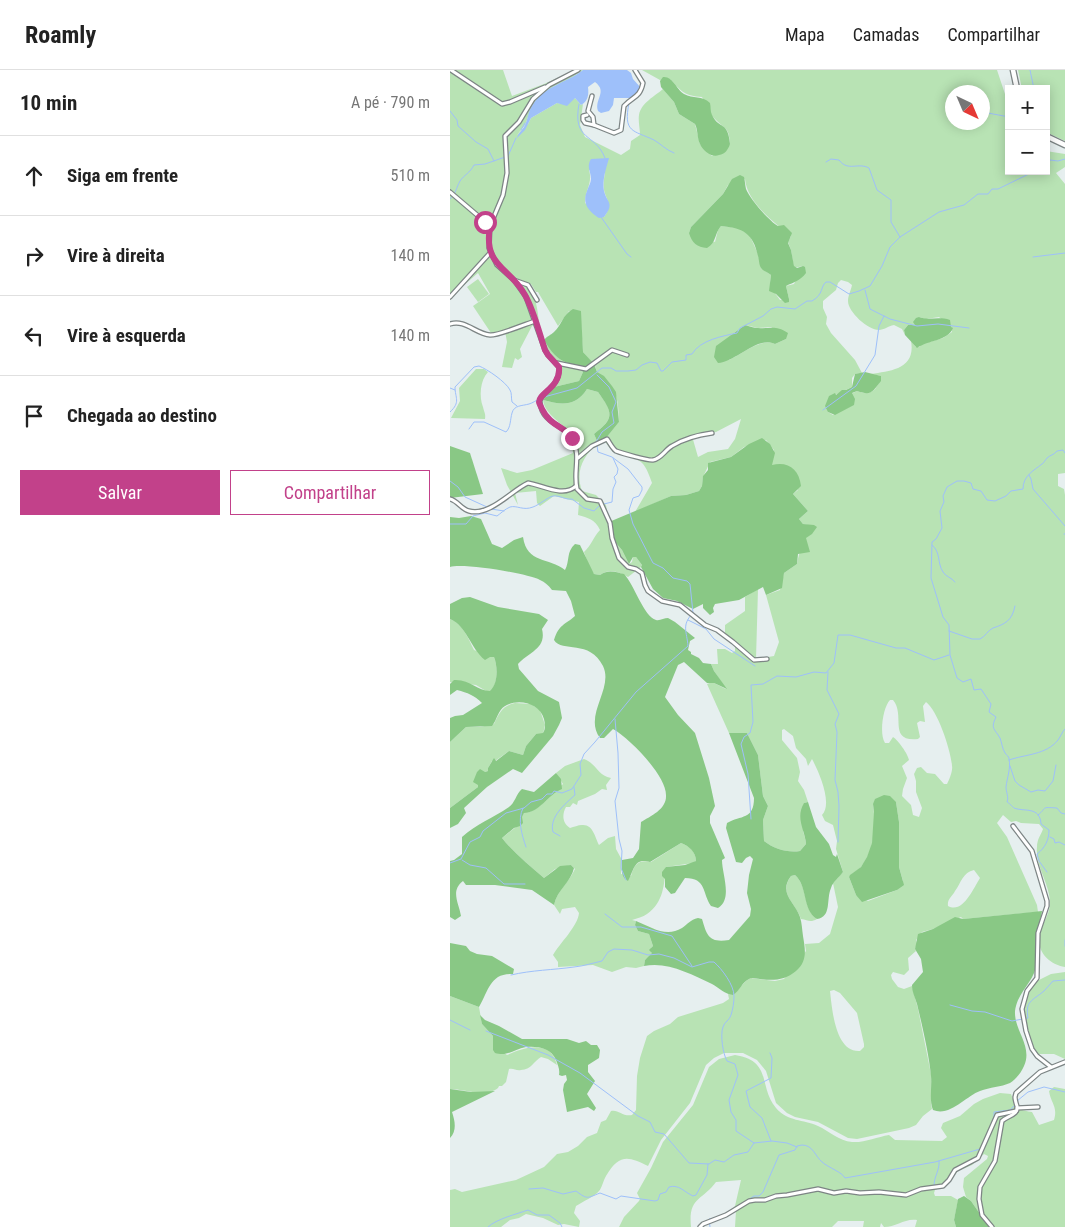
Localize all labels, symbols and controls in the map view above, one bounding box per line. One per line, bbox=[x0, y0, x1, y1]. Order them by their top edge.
text: Roamly bbox=[25, 21, 96, 49]
text: Mapa bbox=[785, 24, 825, 45]
text: Camadas bbox=[853, 24, 919, 45]
text: Compartilhar bbox=[947, 24, 1040, 45]
north arrow bbox=[945, 85, 990, 130]
map controls bbox=[1005, 85, 1050, 175]
button: + bbox=[1005, 85, 1050, 130]
text: 10 min bbox=[20, 91, 77, 115]
text: A pé · 790 m bbox=[351, 93, 430, 112]
button: − bbox=[1005, 130, 1050, 175]
icon: ahead bbox=[20, 162, 48, 190]
text: Siga em frente bbox=[67, 164, 178, 187]
text: 510 m bbox=[391, 166, 430, 185]
route start bbox=[474, 211, 497, 234]
icon: right bbox=[20, 242, 48, 270]
text: Vire à direita bbox=[67, 244, 165, 267]
text: 140 m bbox=[391, 246, 430, 265]
icon: left bbox=[20, 322, 48, 350]
text: Vire à esquerda bbox=[67, 324, 186, 347]
text: 140 m bbox=[391, 326, 430, 345]
icon: arrive bbox=[20, 402, 48, 430]
text: Chegada ao destino bbox=[67, 404, 217, 427]
route end bbox=[561, 427, 584, 450]
button: Salvar bbox=[20, 470, 220, 515]
button: Compartilhar bbox=[230, 470, 430, 515]

